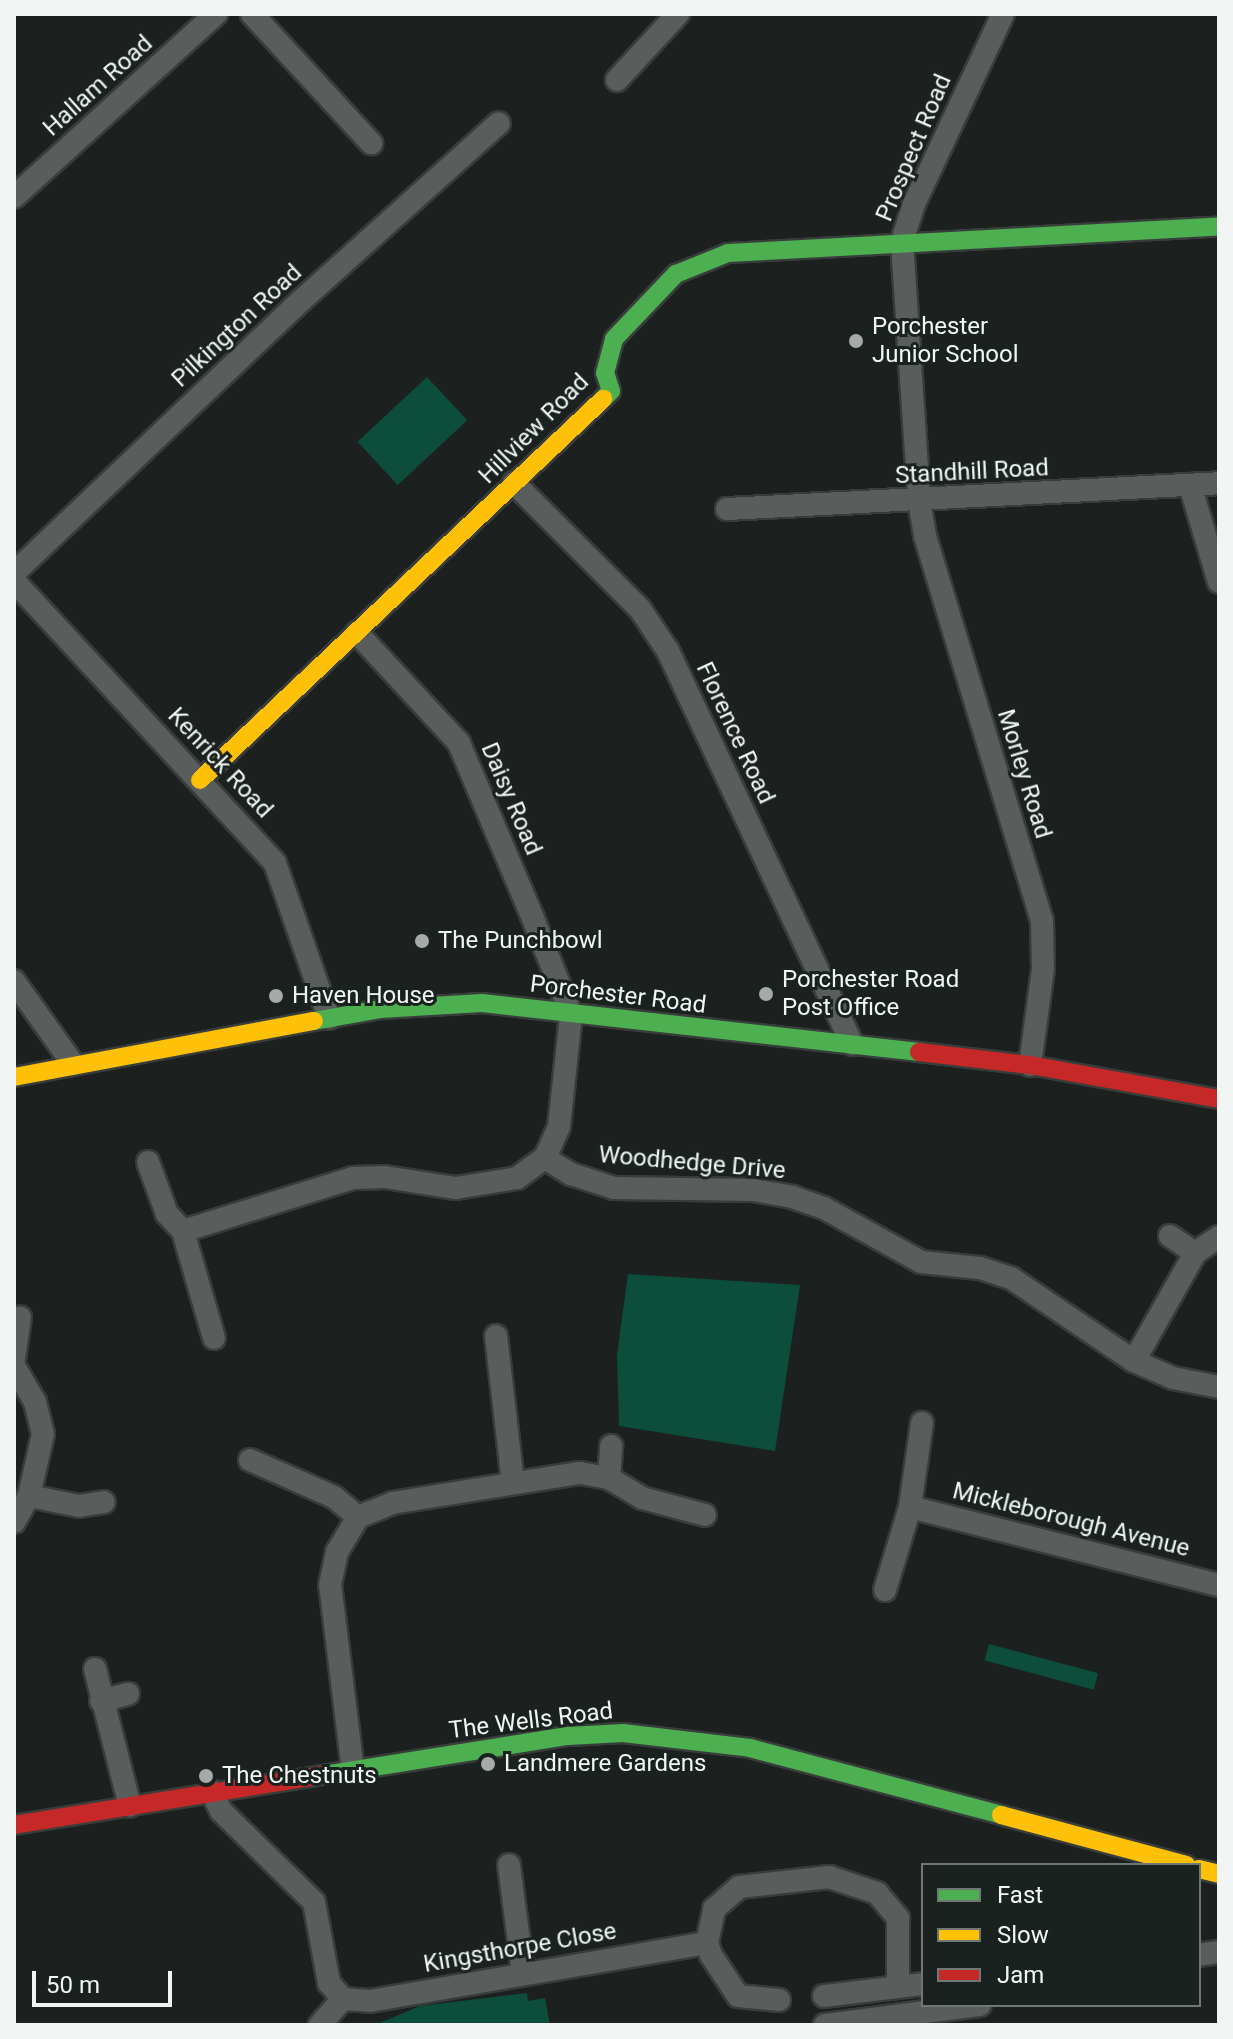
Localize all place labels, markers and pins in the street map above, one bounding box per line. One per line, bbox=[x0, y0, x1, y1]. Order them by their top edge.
place label: Porchester Junior School bbox=[872, 313, 1019, 369]
marker: Porchester Junior School bbox=[847, 332, 865, 350]
place label: The Punchbowl bbox=[438, 927, 603, 955]
marker: The Punchbowl bbox=[413, 932, 431, 950]
place label: Porchester Road Post Office bbox=[782, 966, 959, 1022]
place label: Haven House bbox=[292, 982, 435, 1010]
marker: Porchester Road Post Office bbox=[757, 985, 775, 1003]
marker: Haven House bbox=[267, 987, 285, 1005]
place label: Landmere Gardens bbox=[504, 1750, 706, 1778]
marker: Landmere Gardens bbox=[479, 1755, 497, 1773]
place label: The Chestnuts bbox=[222, 1762, 377, 1790]
marker: The Chestnuts bbox=[197, 1767, 215, 1785]

